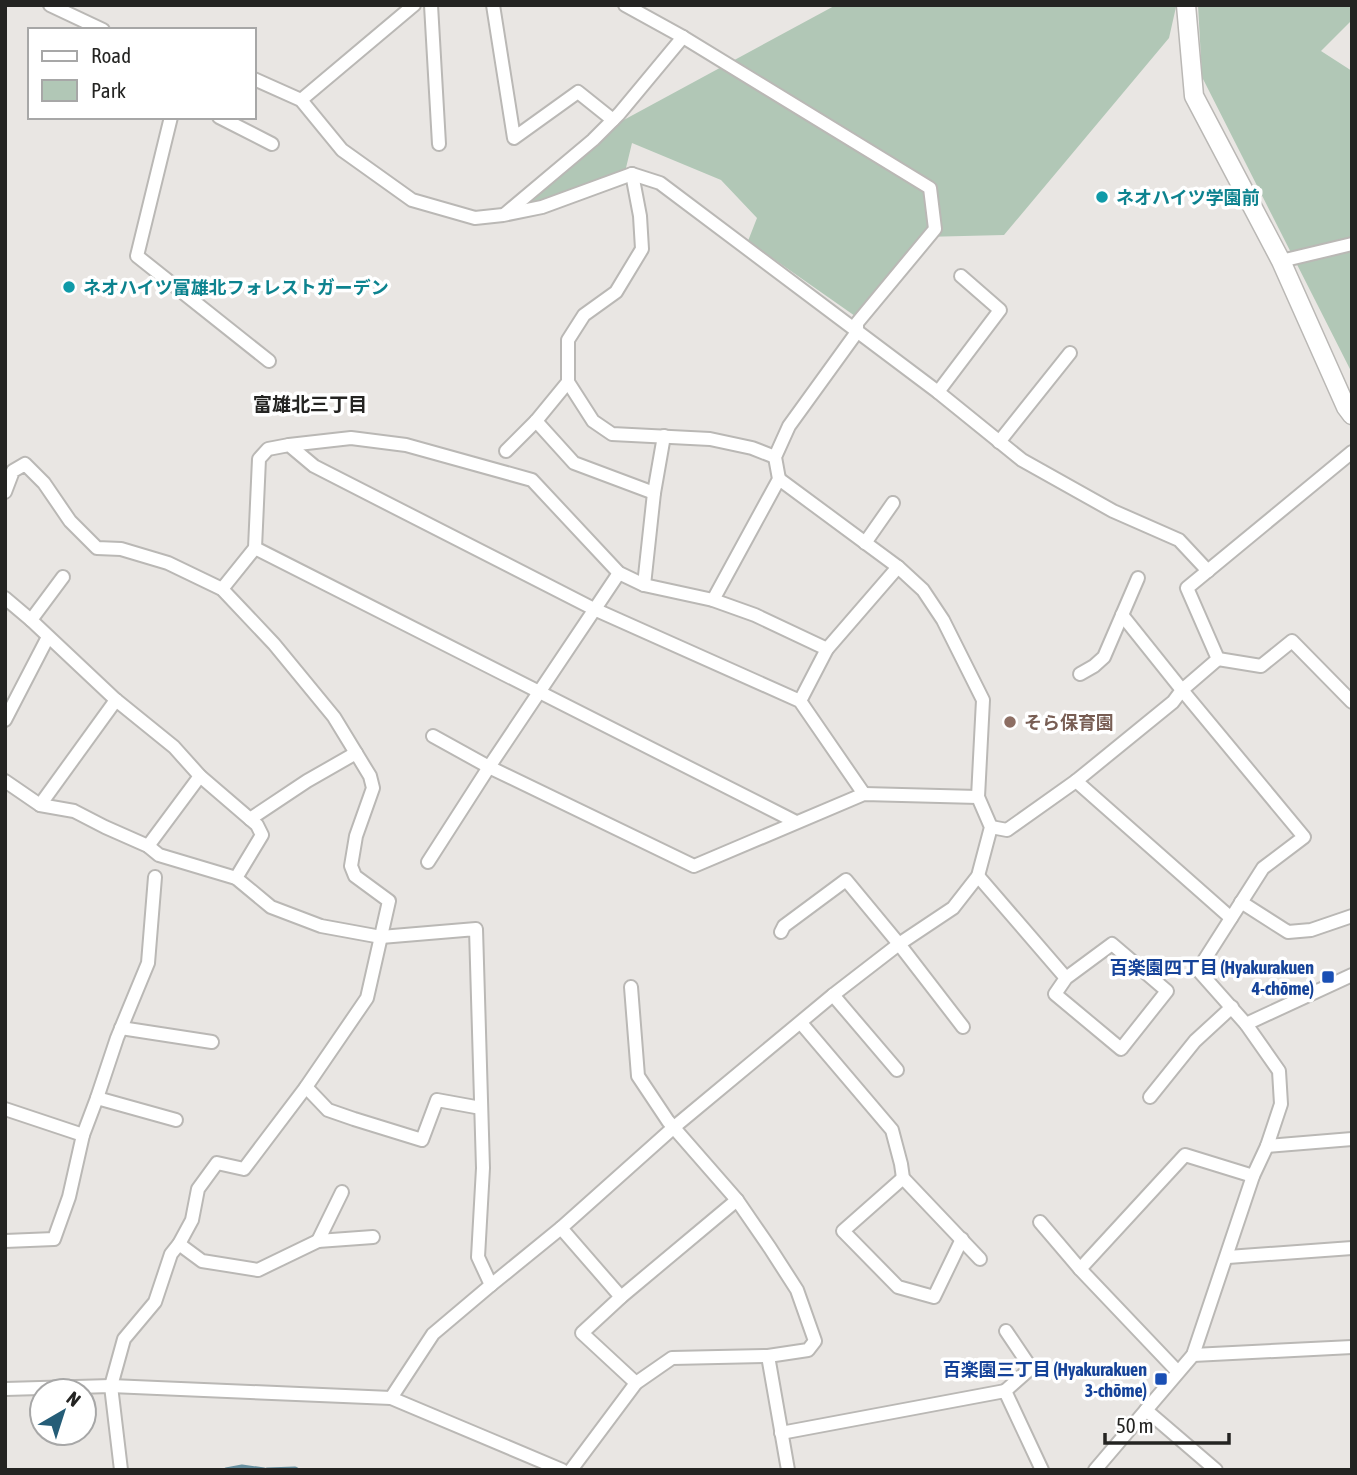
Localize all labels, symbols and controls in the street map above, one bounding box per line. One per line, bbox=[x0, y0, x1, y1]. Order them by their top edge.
legend bbox=[28, 28, 256, 119]
text: Road bbox=[91, 43, 131, 67]
text: Park bbox=[91, 78, 126, 102]
place label: ネオハイツ学園前 bbox=[1116, 187, 1260, 208]
marker: ネオハイツ学園前 bbox=[1094, 189, 1110, 205]
place label: ネオハイツ富雄北フォレストガーデン bbox=[83, 277, 389, 298]
marker: ネオハイツ富雄北フォレストガーデン bbox=[61, 279, 77, 295]
district label: 富雄北三丁目 bbox=[253, 393, 367, 415]
place label: そら保育園 bbox=[1024, 712, 1114, 733]
marker: そら保育園 bbox=[1002, 714, 1018, 730]
place label: 百楽園四丁目 (Hyakurakuen 4-chōme) bbox=[1110, 957, 1314, 999]
marker: 百楽園四丁目 (Hyakurakuen 4-chōme) bbox=[1320, 969, 1336, 985]
place label: 百楽園三丁目 (Hyakurakuen 3-chōme) bbox=[943, 1359, 1147, 1401]
marker: 百楽園三丁目 (Hyakurakuen 3-chōme) bbox=[1153, 1371, 1169, 1387]
north arrow bbox=[28, 1377, 98, 1447]
text: N bbox=[62, 1387, 85, 1411]
scale bar bbox=[1105, 1402, 1229, 1446]
text: 50 m bbox=[1116, 1413, 1154, 1437]

